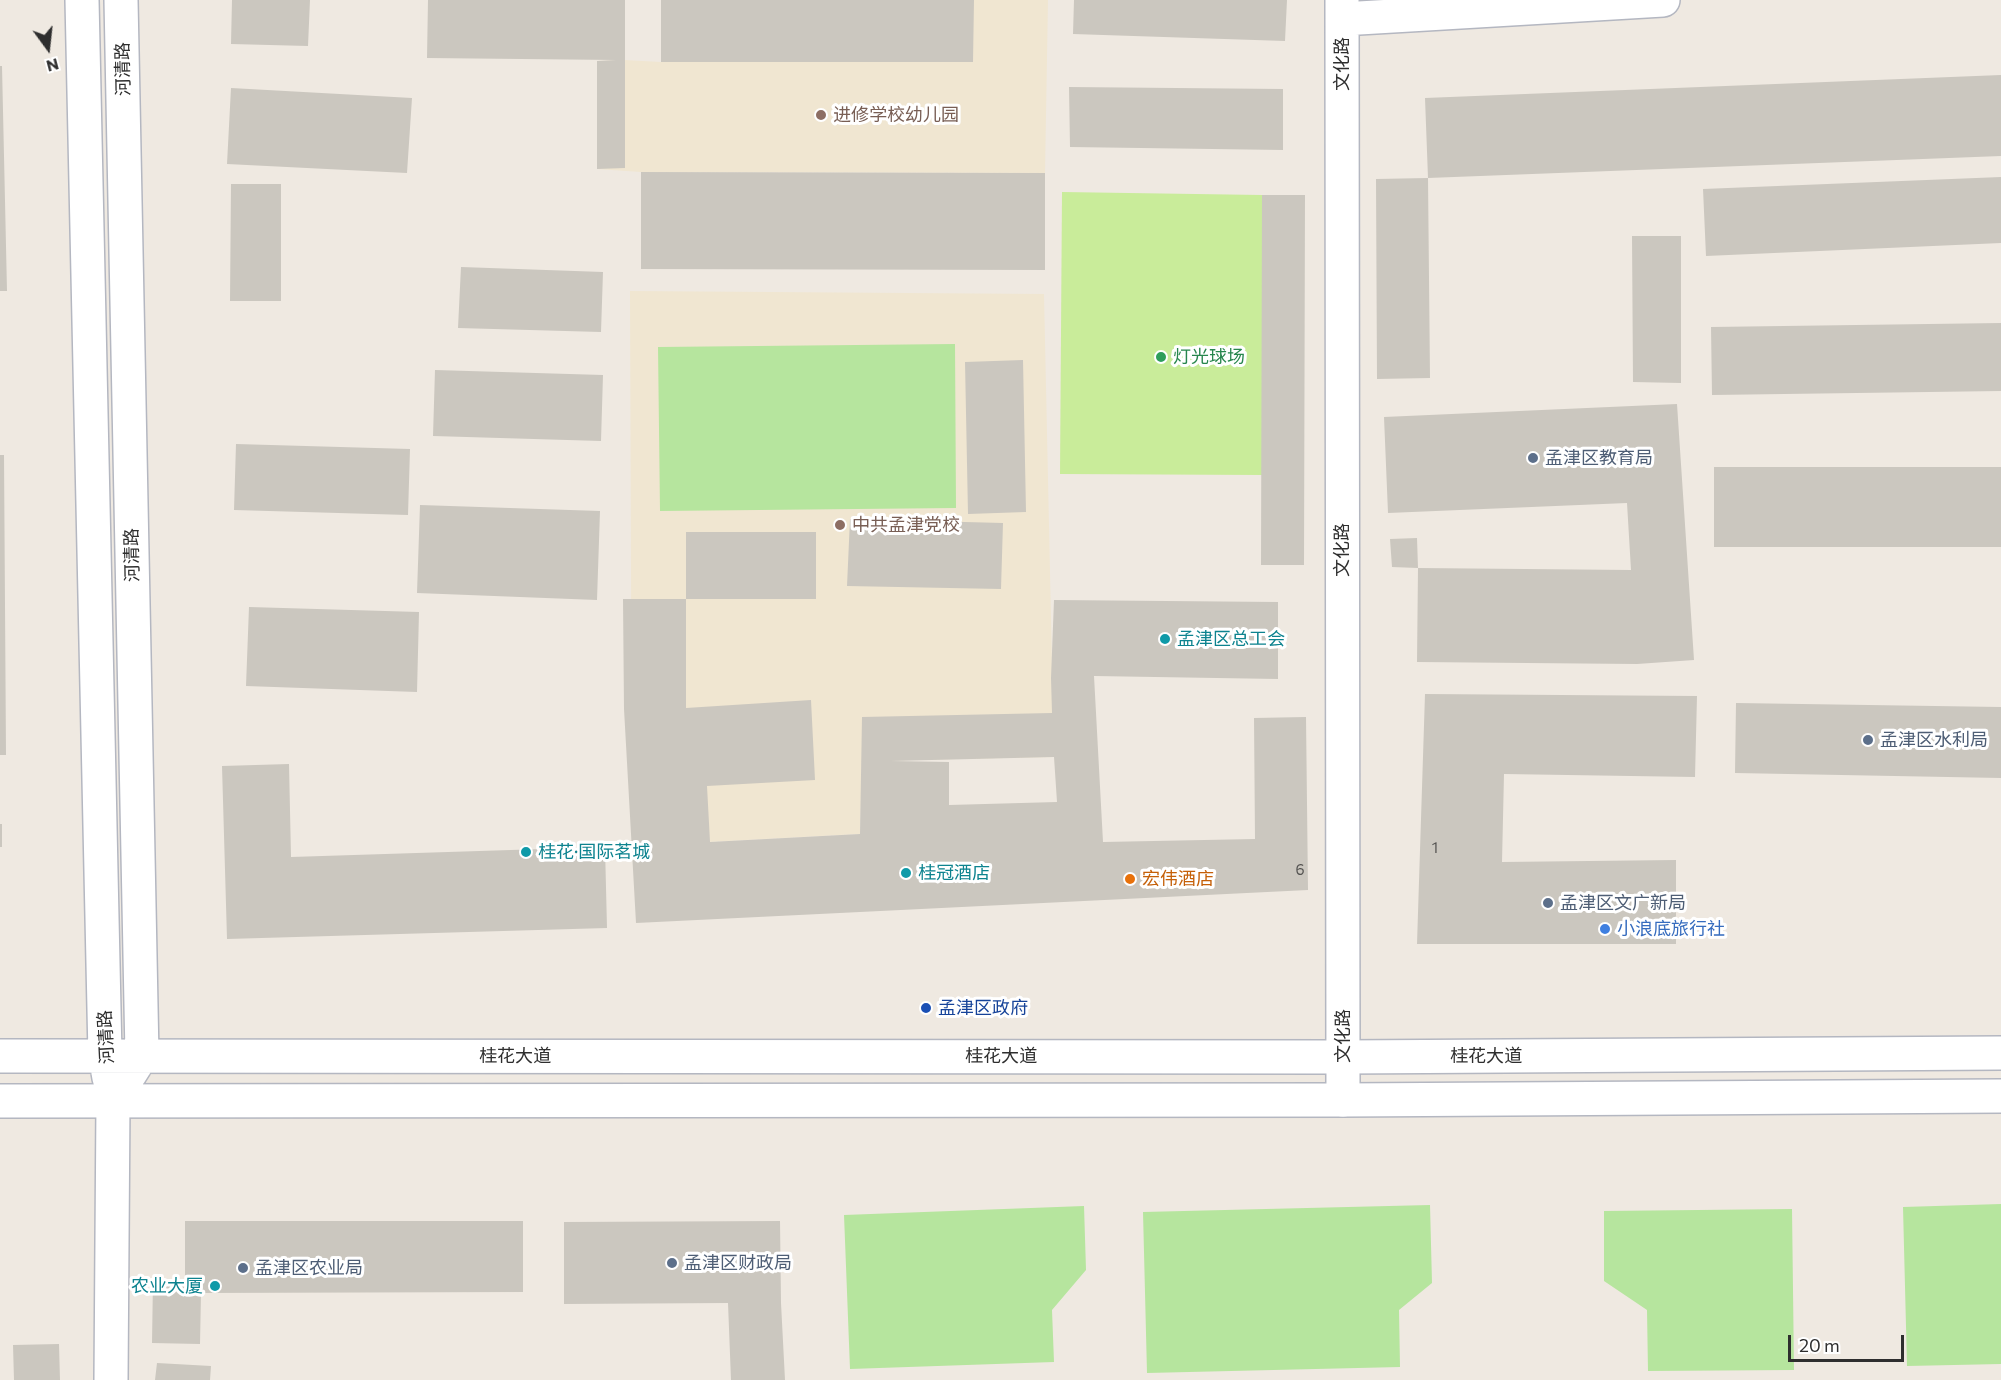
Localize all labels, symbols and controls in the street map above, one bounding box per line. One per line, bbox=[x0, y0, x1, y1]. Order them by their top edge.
north arrow bbox=[18, 18, 78, 78]
street label: 文化路 bbox=[1331, 37, 1353, 91]
street label: 河清路 bbox=[112, 42, 134, 96]
text: N bbox=[45, 55, 61, 77]
place label: 进修学校幼儿园 bbox=[833, 104, 959, 126]
marker: 进修学校幼儿园 bbox=[814, 108, 828, 122]
place label: 灯光球场 bbox=[1173, 346, 1245, 368]
marker: 灯光球场 bbox=[1154, 350, 1168, 364]
place label: 孟津区教育局 bbox=[1545, 447, 1653, 469]
marker: 孟津区教育局 bbox=[1526, 451, 1540, 465]
place label: 中共孟津党校 bbox=[852, 514, 960, 536]
marker: 中共孟津党校 bbox=[833, 518, 847, 532]
street label: 文化路 bbox=[1331, 523, 1353, 577]
street label: 河清路 bbox=[121, 528, 143, 582]
place label: 孟津区总工会 bbox=[1177, 628, 1285, 650]
marker: 孟津区总工会 bbox=[1158, 632, 1172, 646]
place label: 孟津区水利局 bbox=[1880, 729, 1988, 751]
marker: 孟津区水利局 bbox=[1861, 733, 1875, 747]
house number: 1 bbox=[1432, 839, 1438, 857]
place label: 桂花·国际茗城 bbox=[538, 841, 650, 863]
marker: 桂花·国际茗城 bbox=[519, 845, 533, 859]
house number: 6 bbox=[1295, 861, 1305, 879]
place label: 桂冠酒店 bbox=[918, 862, 990, 884]
marker: 桂冠酒店 bbox=[899, 866, 913, 880]
place label: 宏伟酒店 bbox=[1142, 868, 1214, 890]
marker: 宏伟酒店 bbox=[1123, 872, 1137, 886]
place label: 孟津区文广新局 bbox=[1560, 892, 1686, 914]
marker: 孟津区文广新局 bbox=[1541, 896, 1555, 910]
place label: 小浪底旅行社 bbox=[1617, 918, 1725, 940]
marker: 小浪底旅行社 bbox=[1598, 922, 1612, 936]
place label: 孟津区政府 bbox=[938, 997, 1028, 1019]
marker: 孟津区政府 bbox=[919, 1001, 933, 1015]
street label: 河清路 bbox=[94, 1009, 118, 1065]
street label: 文化路 bbox=[1332, 1009, 1354, 1063]
street label: 桂花大道 bbox=[479, 1045, 551, 1067]
street label: 桂花大道 bbox=[965, 1045, 1037, 1067]
street label: 桂花大道 bbox=[1450, 1045, 1522, 1067]
place label: 孟津区财政局 bbox=[684, 1252, 792, 1274]
marker: 孟津区财政局 bbox=[665, 1256, 679, 1270]
place label: 孟津区农业局 bbox=[255, 1257, 363, 1279]
marker: 孟津区农业局 bbox=[236, 1261, 250, 1275]
place label: 农业大厦 bbox=[131, 1275, 203, 1297]
marker: 农业大厦 bbox=[208, 1279, 222, 1293]
scale bar bbox=[1791, 1323, 1906, 1361]
text: 20 m bbox=[1799, 1334, 1840, 1356]

